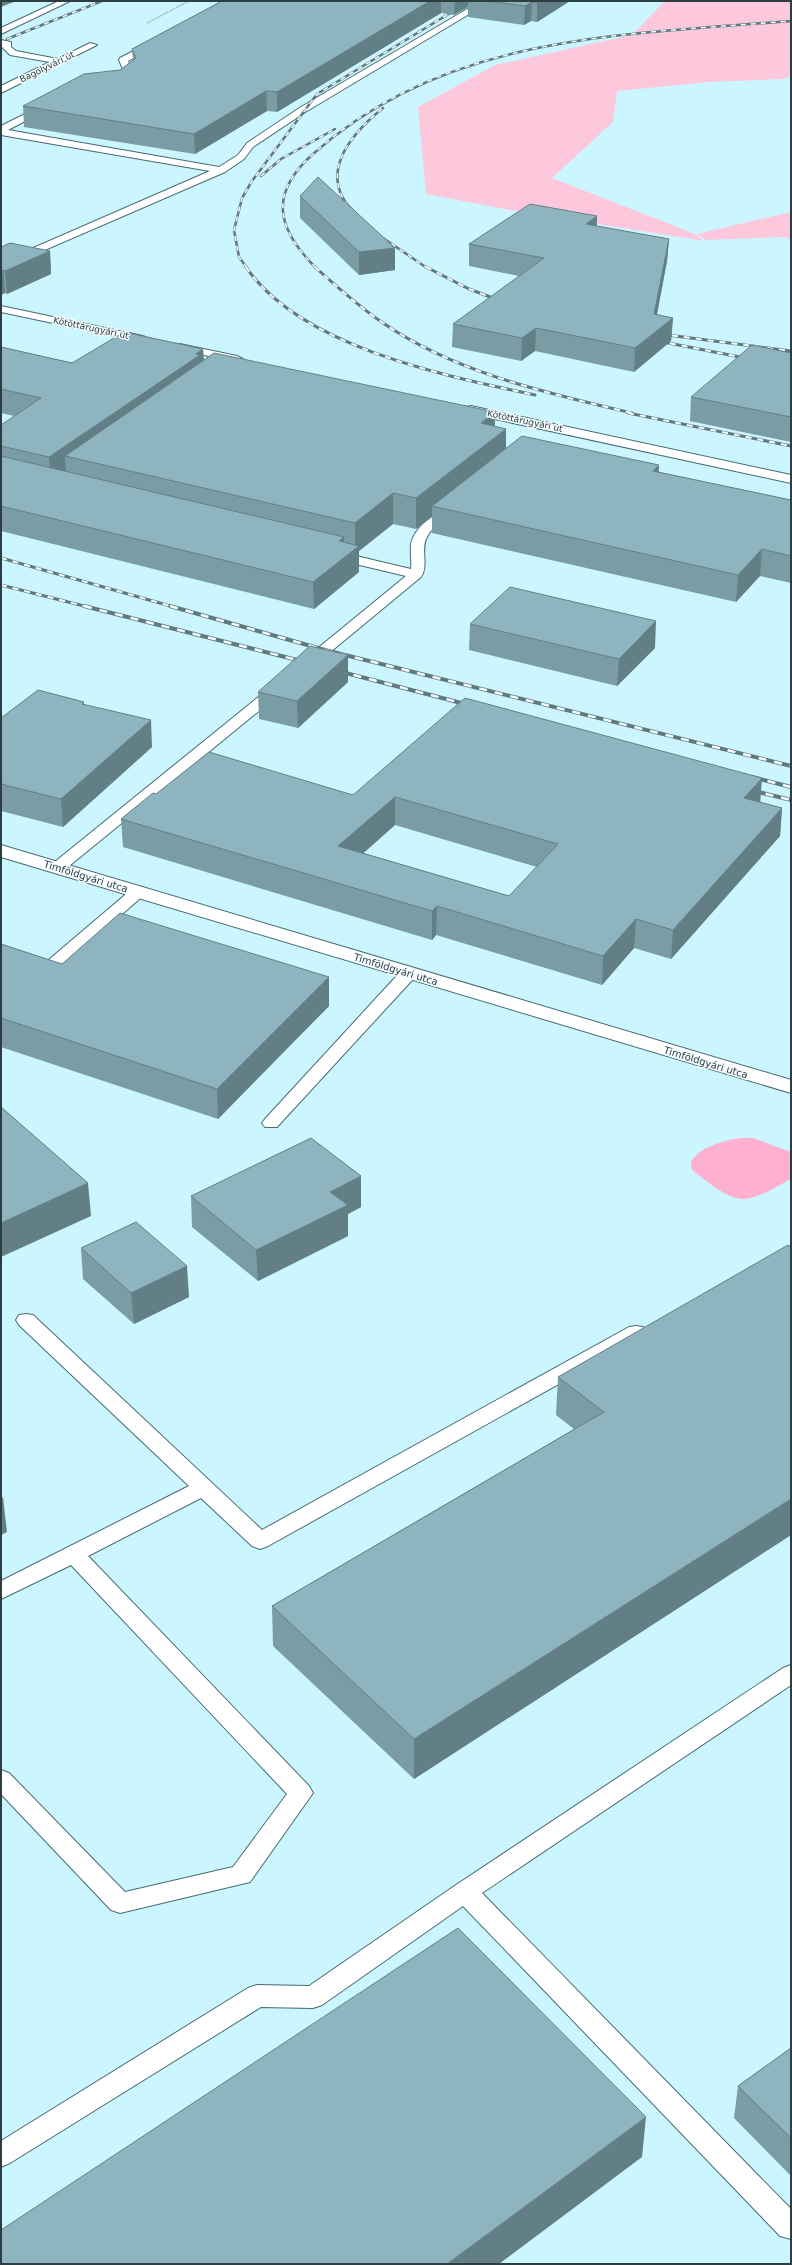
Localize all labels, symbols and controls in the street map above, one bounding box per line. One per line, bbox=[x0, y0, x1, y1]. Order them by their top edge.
street label: Bagolyvári út bbox=[18, 49, 77, 85]
street label: Kötöttárugyári út bbox=[52, 315, 130, 341]
street label: Kötöttárugyári út bbox=[486, 408, 564, 434]
street label: Timföldgyári utca bbox=[41, 858, 129, 895]
street label: Timföldgyári utca bbox=[351, 951, 439, 988]
street label: Timföldgyári utca bbox=[661, 1044, 749, 1081]

